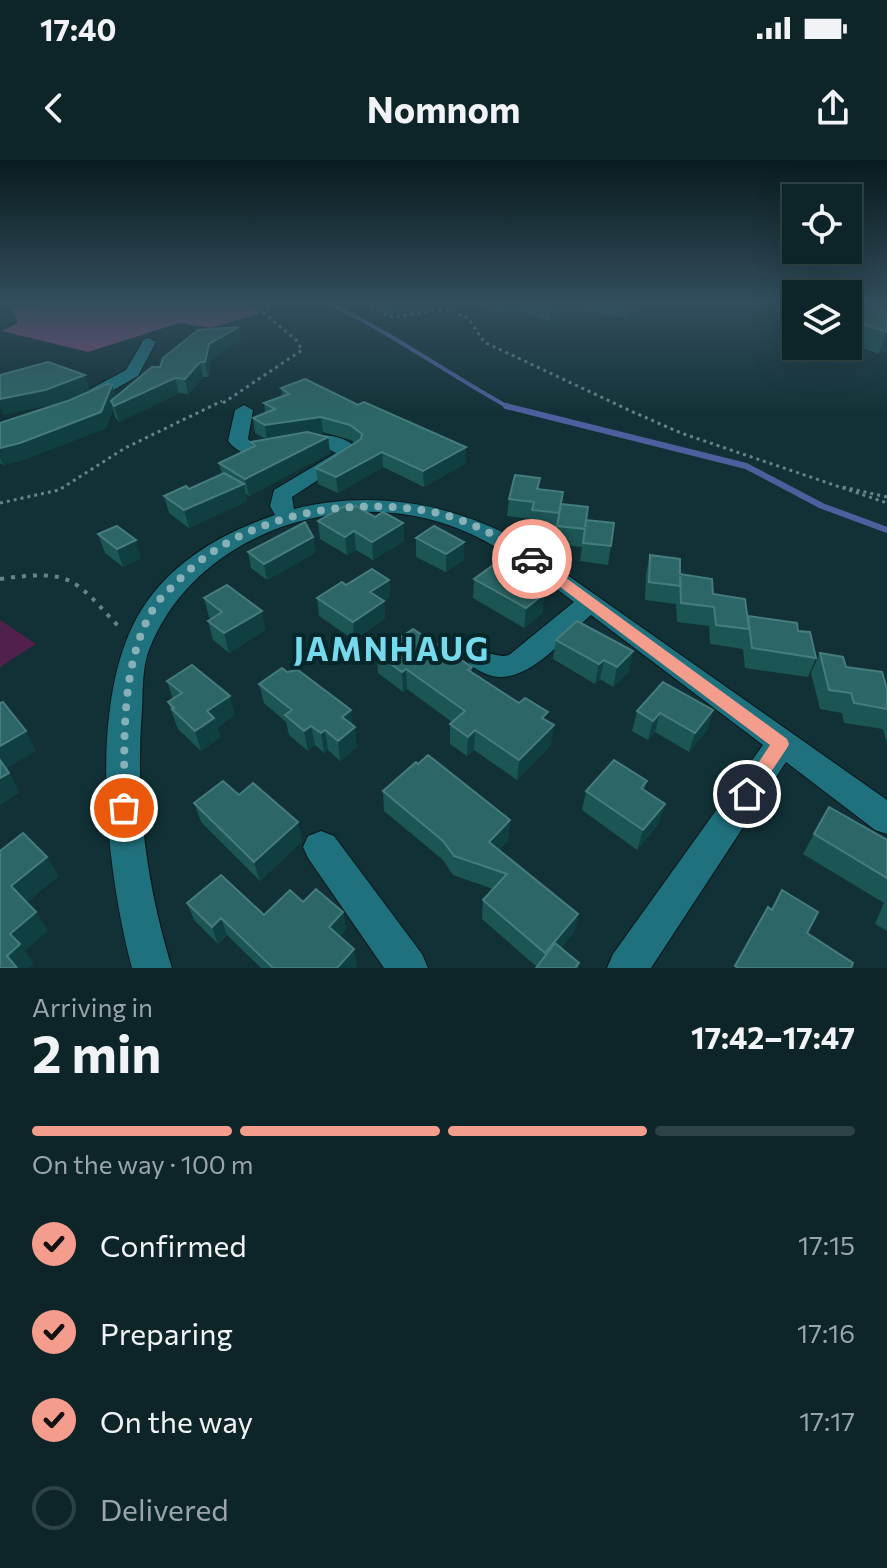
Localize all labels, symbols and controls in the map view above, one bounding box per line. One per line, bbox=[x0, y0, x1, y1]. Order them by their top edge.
text: 17:40 bbox=[40, 10, 116, 47]
icon: back bbox=[32, 86, 76, 130]
text: Nomnom bbox=[367, 86, 520, 130]
icon: share bbox=[811, 86, 855, 130]
map controls bbox=[782, 184, 862, 360]
button: locate bbox=[782, 184, 862, 264]
button: layers bbox=[782, 280, 862, 360]
courier bbox=[492, 519, 572, 599]
icon: car bbox=[510, 537, 554, 581]
district label: JAMNHAUG bbox=[294, 628, 490, 668]
pin bbox=[713, 760, 781, 828]
icon: home bbox=[725, 772, 769, 816]
pin bbox=[90, 774, 158, 842]
icon: bag bbox=[102, 786, 146, 830]
text: Arriving in bbox=[32, 991, 153, 1022]
text: 17:42–17:47 bbox=[691, 1018, 855, 1055]
text: 2 min bbox=[32, 1020, 161, 1084]
text: On the way · 100 m bbox=[32, 1148, 254, 1179]
icon: check bbox=[32, 1222, 76, 1266]
text: Confirmed bbox=[100, 1226, 247, 1263]
text: 17:15 bbox=[798, 1229, 855, 1260]
icon: check bbox=[32, 1310, 76, 1354]
text: Preparing bbox=[100, 1314, 233, 1351]
text: 17:16 bbox=[797, 1317, 855, 1348]
icon: check bbox=[32, 1398, 76, 1442]
text: On the way bbox=[100, 1402, 253, 1439]
text: 17:17 bbox=[799, 1405, 855, 1436]
text: Delivered bbox=[100, 1490, 229, 1527]

